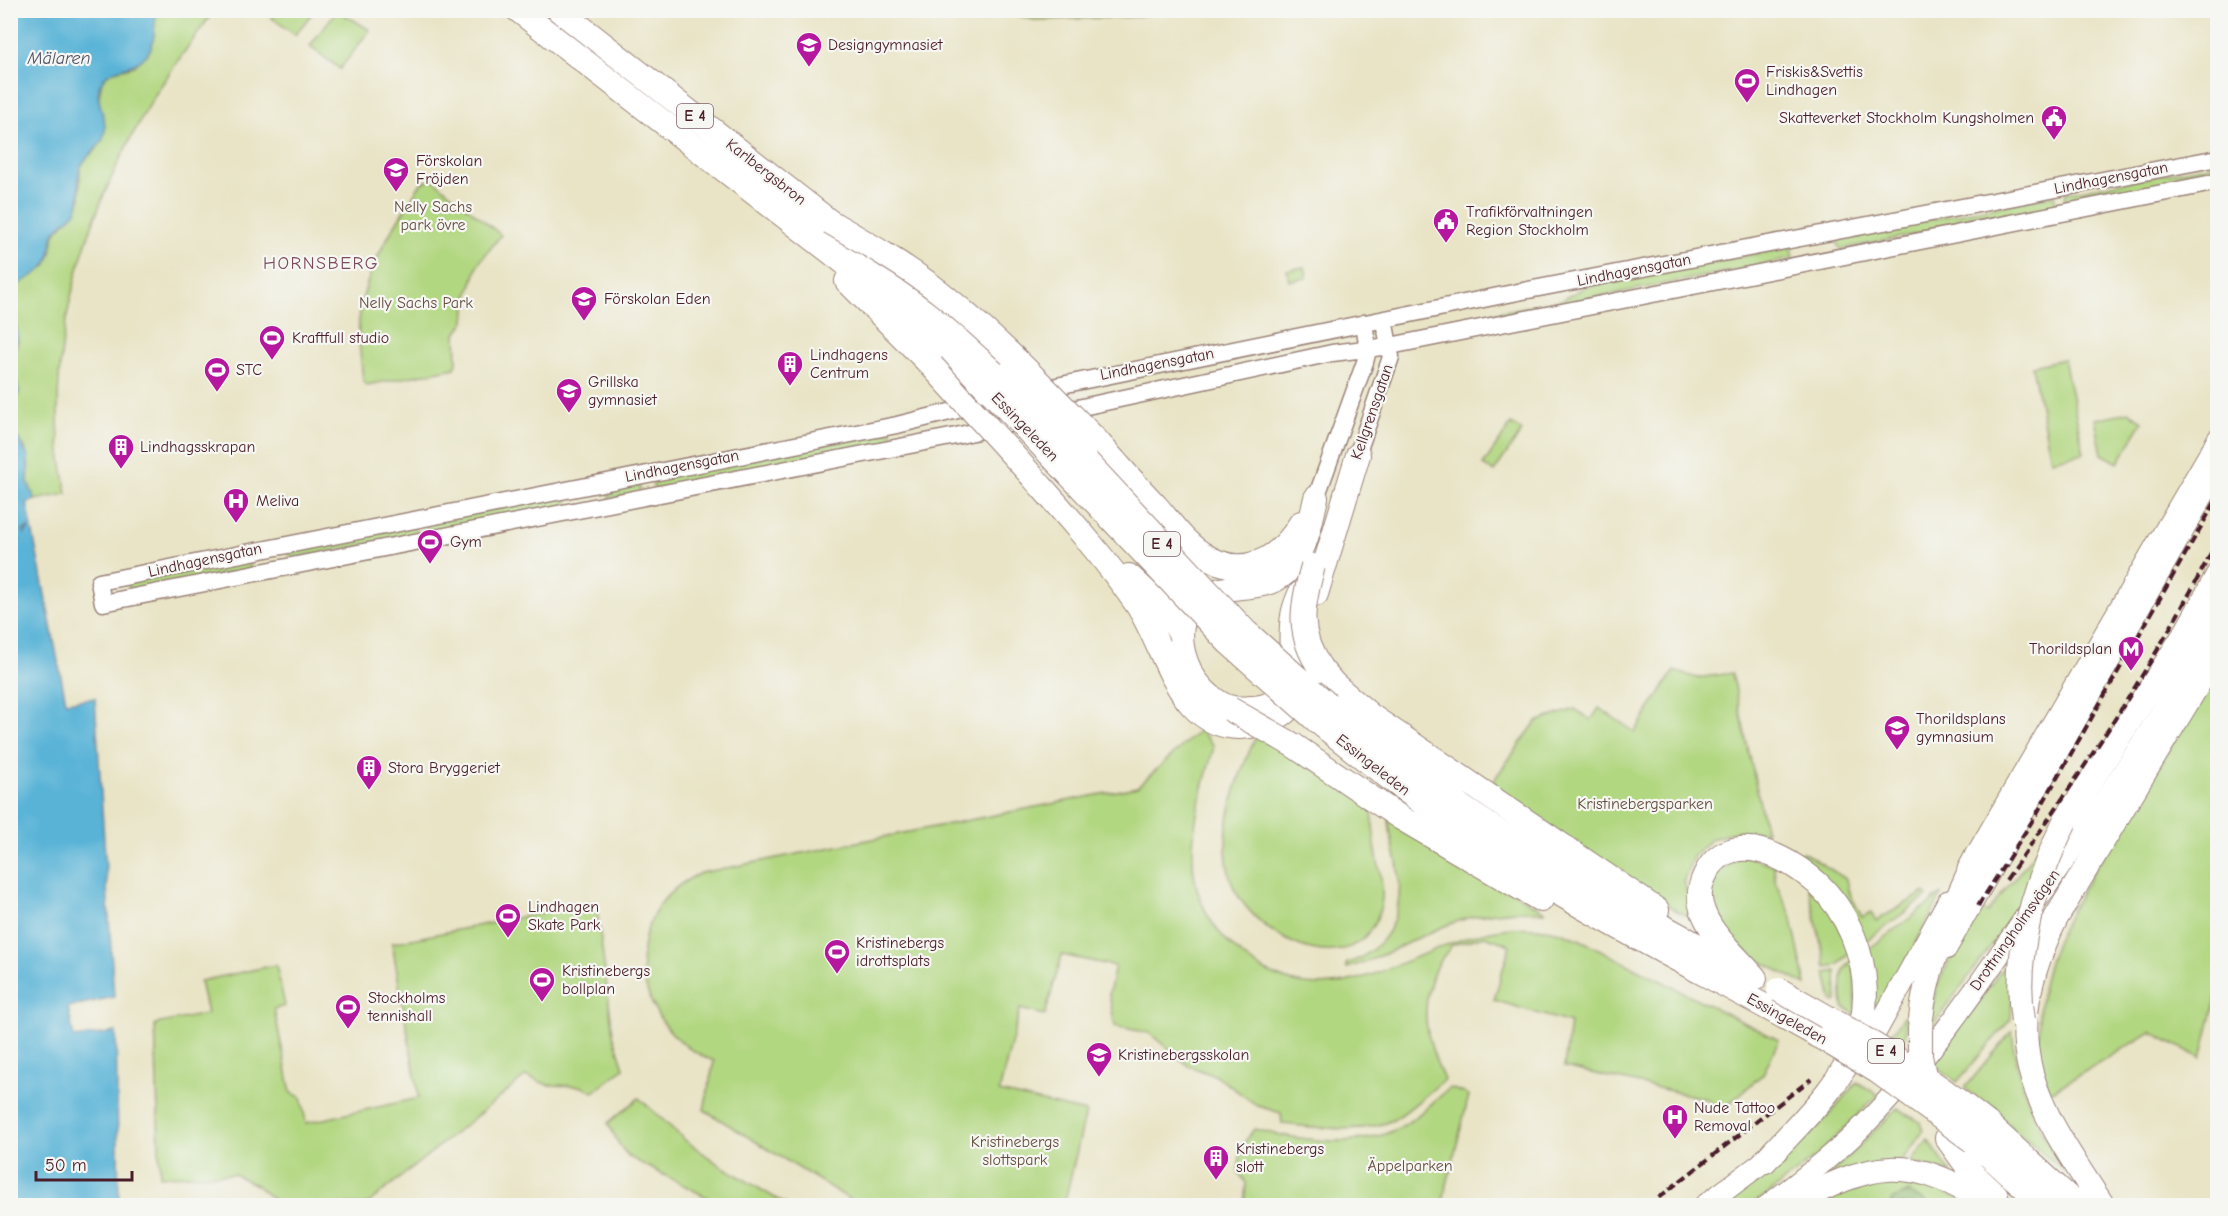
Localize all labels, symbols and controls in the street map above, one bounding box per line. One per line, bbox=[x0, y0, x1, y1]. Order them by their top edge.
school or university icon: Designgymnasiet bbox=[794, 30, 824, 68]
place label: Designgymnasiet bbox=[828, 36, 943, 54]
water label: Mälaren bbox=[26, 48, 91, 69]
place label: Friskis&Svettis Lindhagen bbox=[1766, 63, 1863, 99]
sports icon: Friskis&Svettis Lindhagen bbox=[1732, 66, 1762, 104]
public building icon: Skatteverket Stockholm Kungsholmen bbox=[2039, 103, 2069, 141]
road number: E 4 bbox=[677, 104, 713, 128]
place label: Skatteverket Stockholm Kungsholmen bbox=[1779, 109, 2034, 127]
street label: Karlbergsbron bbox=[722, 135, 810, 209]
place label: Förskolan Fröjden bbox=[416, 152, 482, 188]
school or university icon: Förskolan Fröjden bbox=[381, 155, 411, 193]
street label: Lindhagensgatan bbox=[2052, 158, 2170, 198]
park label: Nelly Sachs park övre bbox=[394, 198, 472, 234]
place label: Trafikförvaltningen Region Stockholm bbox=[1466, 203, 1593, 239]
public building icon: Trafikförvaltningen Region Stockholm bbox=[1431, 206, 1461, 244]
street label: Lindhagensgatan bbox=[1575, 250, 1693, 290]
district label: HORNSBERG bbox=[263, 253, 379, 274]
school or university icon: Förskolan Eden bbox=[569, 284, 599, 322]
place label: Förskolan Eden bbox=[604, 290, 711, 308]
park label: Nelly Sachs Park bbox=[359, 294, 473, 312]
sports icon: Kraftfull studio bbox=[257, 323, 287, 361]
place label: Kraftfull studio bbox=[292, 329, 389, 347]
street label: Lindhagensgatan bbox=[1098, 344, 1216, 384]
place label: Lindhagens Centrum bbox=[810, 346, 888, 382]
building icon: Lindhagens Centrum bbox=[775, 349, 805, 387]
sports icon: STC bbox=[202, 355, 232, 393]
place label: STC bbox=[236, 361, 262, 379]
street label: Kellgrensgatan bbox=[1347, 362, 1397, 462]
place label: Grillska gymnasiet bbox=[588, 373, 657, 409]
school or university icon: Grillska gymnasiet bbox=[554, 376, 584, 414]
street label: Essingeleden bbox=[988, 389, 1062, 465]
building icon: Lindhagsskrapan bbox=[106, 432, 136, 470]
place label: Lindhagsskrapan bbox=[140, 438, 255, 456]
street label: Lindhagensgatan bbox=[623, 446, 741, 486]
hospital icon: Meliva bbox=[221, 486, 251, 524]
place label: Meliva bbox=[256, 492, 299, 510]
sports icon: Gym bbox=[415, 527, 445, 565]
road number: E 4 bbox=[1144, 532, 1180, 556]
place label: Gym bbox=[450, 533, 482, 551]
street label: Lindhagensgatan bbox=[147, 539, 263, 581]
metro station icon: Thorildsplan bbox=[2116, 634, 2146, 672]
place label: Thorildsplan bbox=[2029, 640, 2112, 658]
place label: Thorildsplans gymnasium bbox=[1916, 710, 2006, 746]
school or university icon: Thorildsplans gymnasium bbox=[1882, 713, 1912, 751]
street label: Essingeleden bbox=[1332, 731, 1414, 799]
building icon: Stora Bryggeriet bbox=[354, 753, 384, 791]
place label: Stora Bryggeriet bbox=[388, 759, 500, 777]
park label: Kristinebergsparken bbox=[1577, 795, 1713, 813]
street label: Drottningholmsvägen bbox=[1966, 866, 2064, 994]
place label: Lindhagen Skate Park bbox=[528, 898, 601, 934]
sports icon: Lindhagen Skate Park bbox=[493, 901, 523, 939]
place label: Kristinebergs idrottsplats bbox=[856, 934, 945, 970]
sports icon: Kristinebergs idrottsplats bbox=[822, 937, 852, 975]
place label: Kristinebergs bollplan bbox=[562, 962, 651, 998]
sports icon: Kristinebergs bollplan bbox=[527, 965, 557, 1003]
place label: Stockholms tennishall bbox=[367, 989, 446, 1025]
street label: Essingeleden bbox=[1744, 990, 1830, 1048]
sports icon: Stockholms tennishall bbox=[333, 992, 363, 1030]
road number: E 4 bbox=[1868, 1039, 1904, 1063]
school or university icon: Kristinebergsskolan bbox=[1084, 1040, 1114, 1078]
place label: Kristinebergsskolan bbox=[1118, 1046, 1249, 1064]
place label: Nude Tattoo Removal bbox=[1694, 1099, 1775, 1135]
hospital icon: Nude Tattoo Removal bbox=[1660, 1102, 1690, 1140]
park label: Kristinebergs slottspark bbox=[971, 1133, 1059, 1169]
place label: Kristinebergs slott bbox=[1236, 1140, 1325, 1176]
building icon: Kristinebergs slott bbox=[1201, 1143, 1231, 1181]
scale bar bbox=[36, 1144, 132, 1182]
text: 50 m bbox=[45, 1155, 87, 1176]
park label: Äppelparken bbox=[1367, 1157, 1453, 1175]

